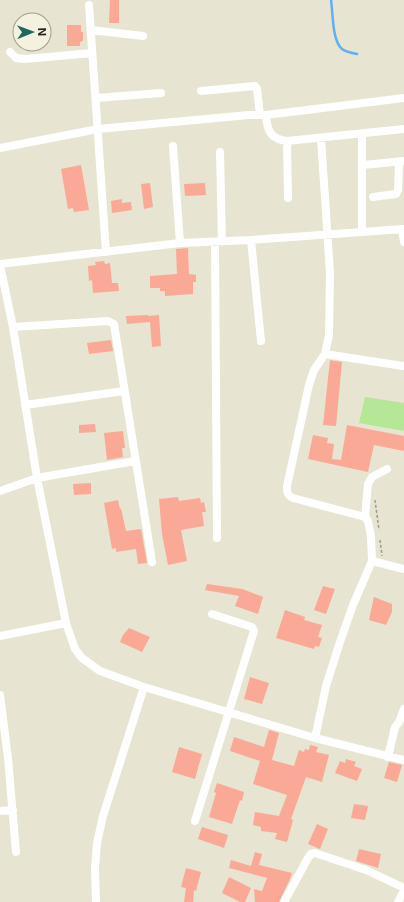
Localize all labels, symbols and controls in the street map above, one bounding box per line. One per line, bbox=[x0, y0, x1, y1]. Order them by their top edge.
north arrow bbox=[12, 12, 52, 52]
text: N bbox=[35, 28, 49, 36]

